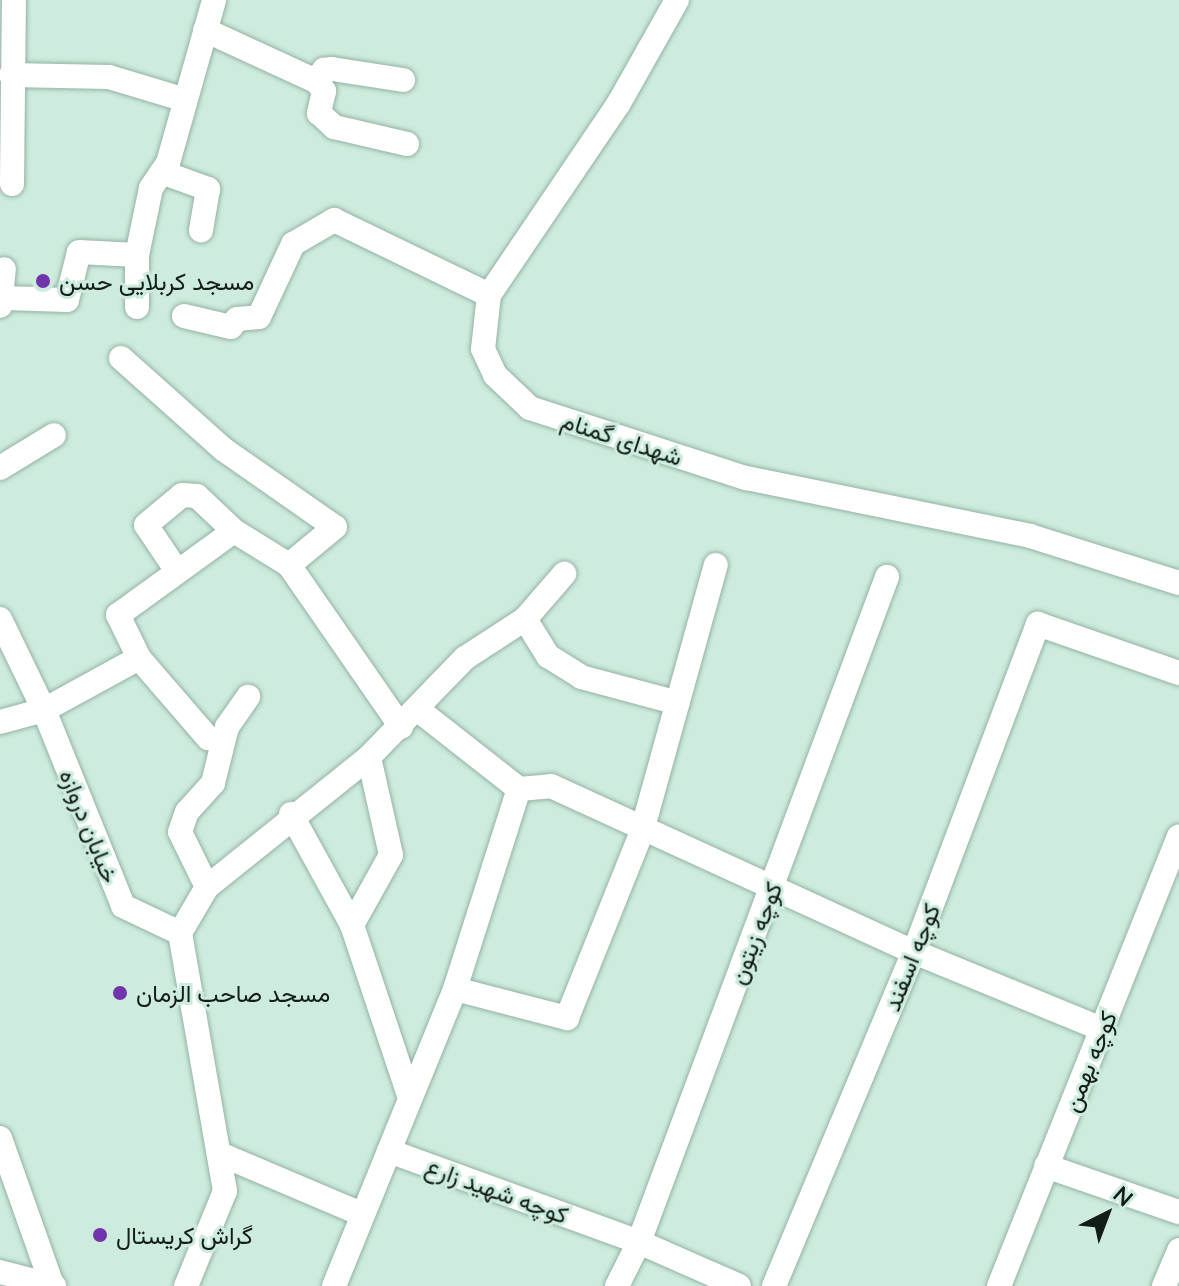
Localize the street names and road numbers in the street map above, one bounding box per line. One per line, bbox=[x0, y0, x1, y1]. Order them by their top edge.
street label: شهدای گمنام bbox=[558, 405, 686, 471]
street label: خیابان دروازه bbox=[54, 765, 126, 887]
street label: کوچه زیتون bbox=[722, 878, 788, 988]
street label: کوچه اسفند bbox=[876, 899, 946, 1015]
street label: کوچه بهمن bbox=[1056, 1006, 1122, 1116]
street label: کوچه شهید زارع bbox=[422, 1151, 572, 1229]

